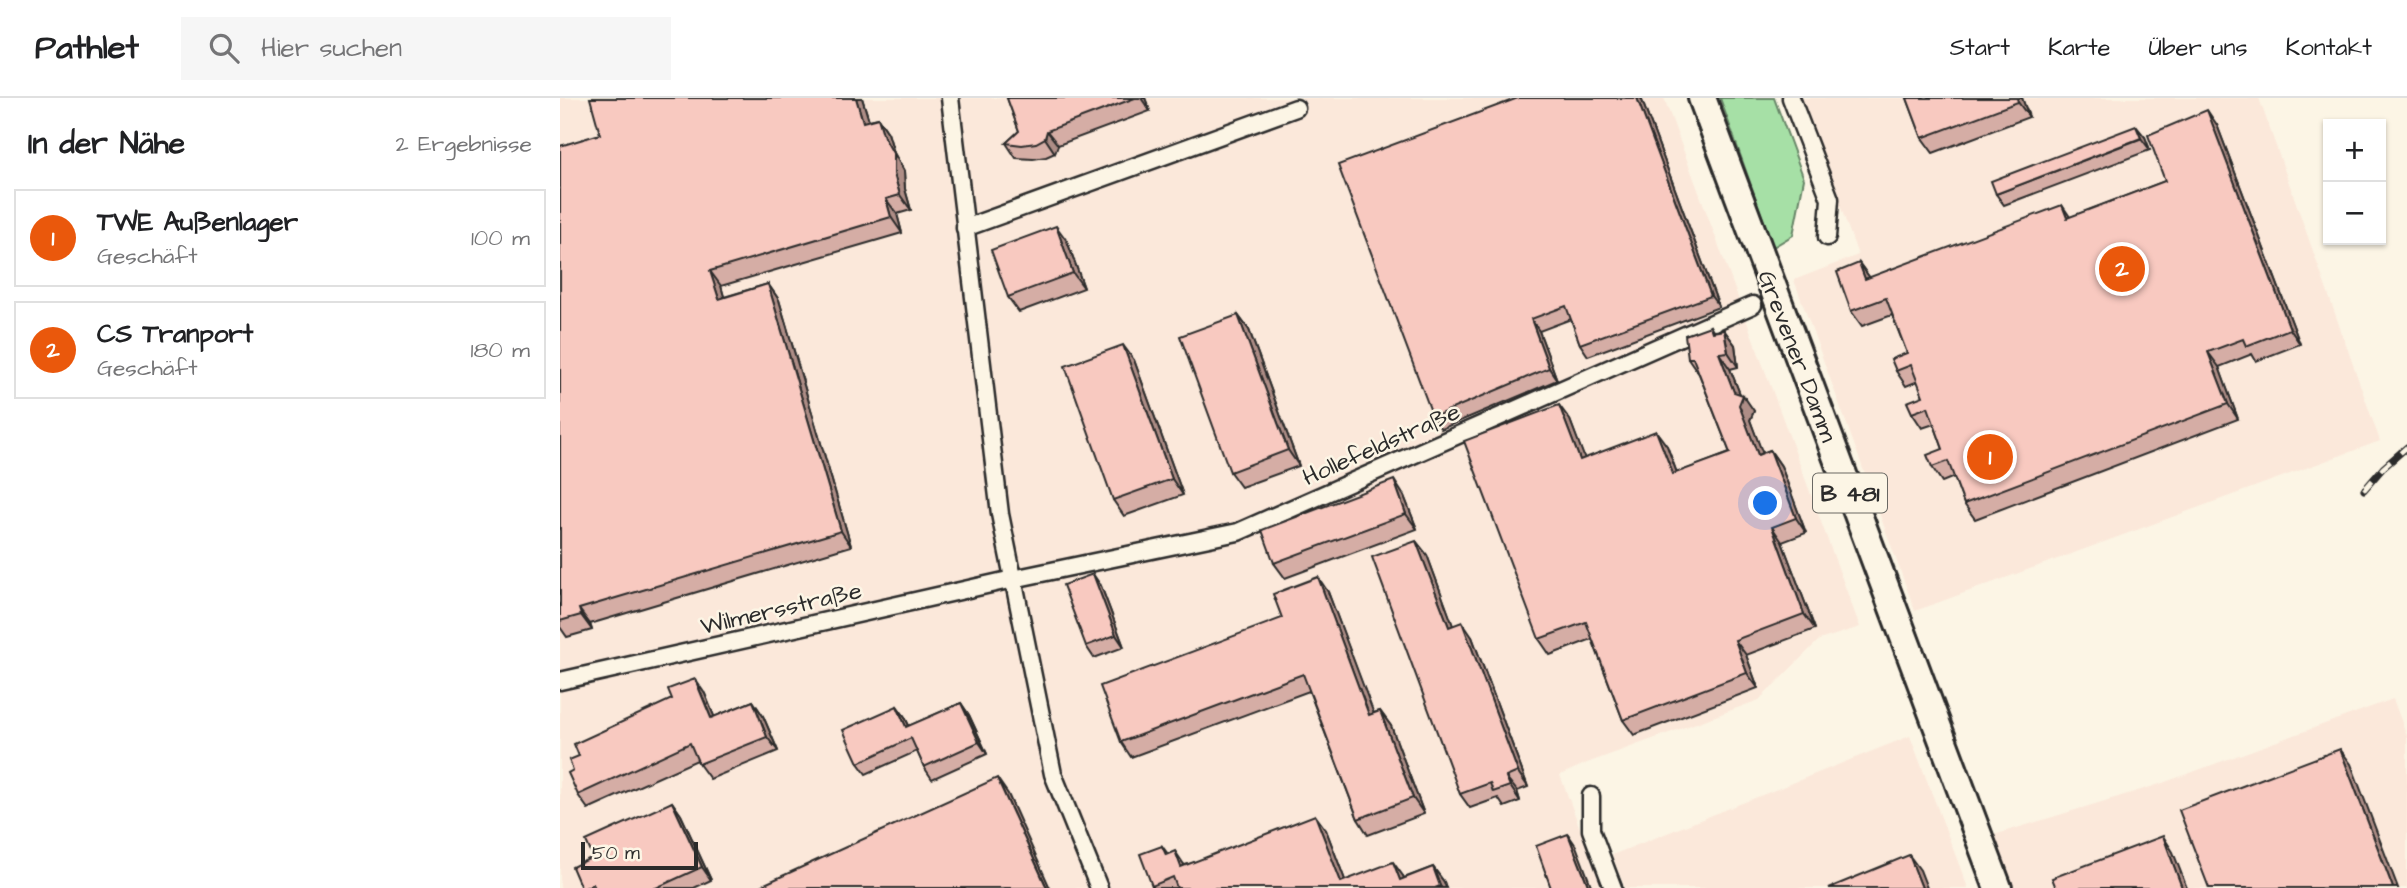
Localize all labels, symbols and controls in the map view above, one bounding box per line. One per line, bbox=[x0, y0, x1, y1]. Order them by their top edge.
search box bbox=[181, 17, 671, 80]
text: Pathlet bbox=[35, 25, 139, 71]
icon: search bbox=[205, 29, 243, 67]
text: Hier suchen bbox=[261, 30, 402, 66]
text: Start bbox=[1950, 31, 2010, 65]
text: Karte bbox=[2048, 31, 2111, 65]
text: Über uns bbox=[2149, 31, 2248, 65]
text: Kontakt bbox=[2286, 31, 2372, 65]
map controls bbox=[2323, 119, 2386, 245]
button: + bbox=[2323, 119, 2386, 182]
text: In der Nähe bbox=[28, 123, 185, 165]
text: 2 Ergebnisse bbox=[396, 128, 532, 160]
button: − bbox=[2323, 182, 2386, 245]
text: TWE Außenlager bbox=[97, 204, 298, 240]
text: 1 bbox=[52, 222, 54, 254]
text: 100 m bbox=[471, 222, 530, 254]
text: Geschäft bbox=[97, 240, 198, 272]
pin: 2 bbox=[2099, 243, 2145, 295]
street label: Grevener Damm bbox=[1749, 266, 1846, 447]
text: CS Tranport bbox=[97, 316, 253, 352]
text: 2 bbox=[46, 334, 60, 366]
text: 180 m bbox=[471, 334, 530, 366]
text: Geschäft bbox=[97, 352, 198, 384]
street label: Hollefeldstraße bbox=[1297, 395, 1466, 495]
pin: 1 bbox=[1967, 431, 2013, 483]
road number: B 481 bbox=[1813, 474, 1887, 512]
your location bbox=[1748, 486, 1782, 520]
street label: Wilmersstraße bbox=[697, 574, 865, 644]
scale bar bbox=[581, 839, 698, 871]
text: 50 m bbox=[592, 840, 640, 867]

